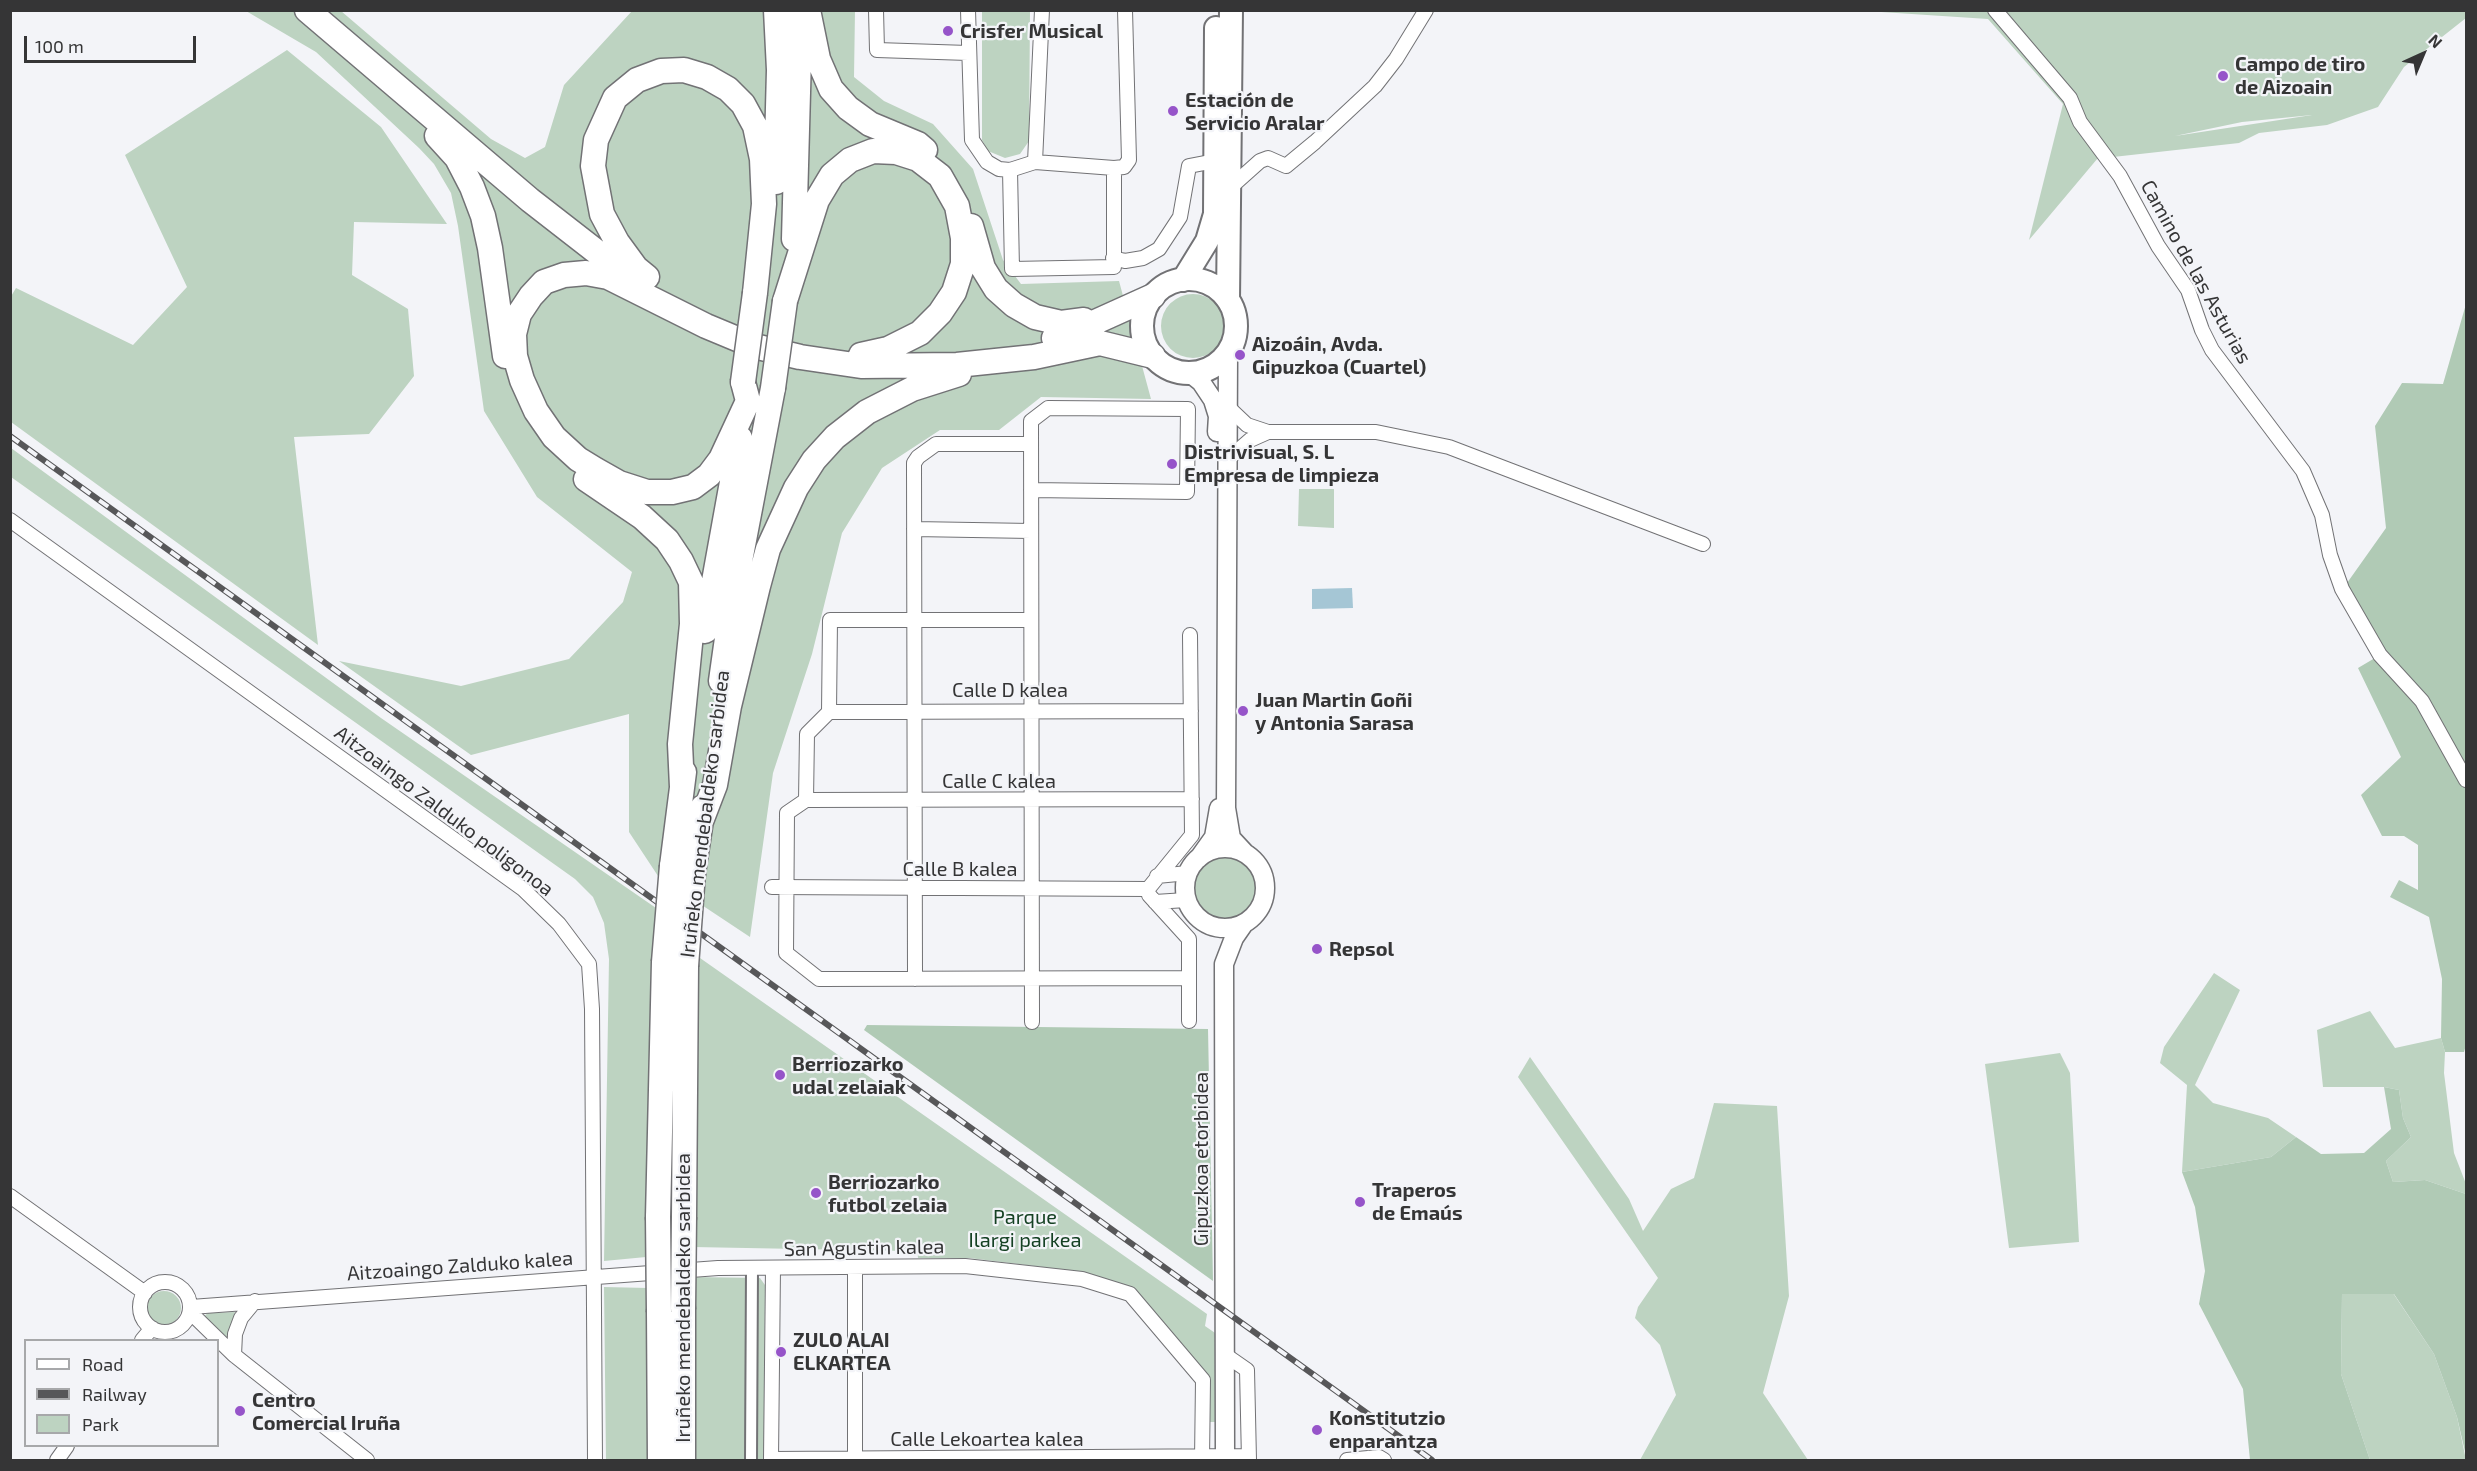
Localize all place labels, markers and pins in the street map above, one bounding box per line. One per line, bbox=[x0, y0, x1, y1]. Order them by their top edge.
place label: Crisfer Musical bbox=[960, 19, 1103, 43]
marker: Crisfer Musical bbox=[941, 24, 955, 38]
place label: Campo de tiro de Aizoain bbox=[2235, 52, 2365, 99]
marker: Campo de tiro de Aizoain bbox=[2216, 69, 2230, 83]
place label: Estación de Servicio Aralar bbox=[1185, 88, 1325, 135]
marker: Estación de Servicio Aralar bbox=[1166, 104, 1180, 118]
place label: Aizoáin, Avda. Gipuzkoa (Cuartel) bbox=[1252, 332, 1426, 379]
marker: Aizoáin, Avda. Gipuzkoa (Cuartel) bbox=[1233, 348, 1247, 362]
place label: Distrivisual, S. L Empresa de limpieza bbox=[1184, 440, 1379, 487]
marker: Distrivisual, S. L Empresa de limpieza bbox=[1165, 457, 1179, 471]
place label: Juan Martin Goñi y Antonia Sarasa bbox=[1255, 688, 1414, 735]
marker: Juan Martin Goñi y Antonia Sarasa bbox=[1236, 704, 1250, 718]
place label: Repsol bbox=[1329, 937, 1394, 961]
marker: Repsol bbox=[1310, 942, 1324, 956]
place label: Berriozarko udal zelaiak bbox=[792, 1052, 906, 1099]
marker: Berriozarko udal zelaiak bbox=[773, 1068, 787, 1082]
place label: Berriozarko futbol zelaia bbox=[828, 1170, 947, 1217]
place label: Traperos de Emaús bbox=[1372, 1178, 1463, 1225]
marker: Berriozarko futbol zelaia bbox=[809, 1186, 823, 1200]
marker: Traperos de Emaús bbox=[1353, 1195, 1367, 1209]
place label: ZULO ALAI ELKARTEA bbox=[793, 1328, 890, 1375]
marker: ZULO ALAI ELKARTEA bbox=[774, 1345, 788, 1359]
place label: Centro Comercial Iruña bbox=[252, 1388, 400, 1435]
marker: Centro Comercial Iruña bbox=[233, 1404, 247, 1418]
place label: Konstitutzio enparantza bbox=[1329, 1406, 1446, 1453]
marker: Konstitutzio enparantza bbox=[1310, 1423, 1324, 1437]

